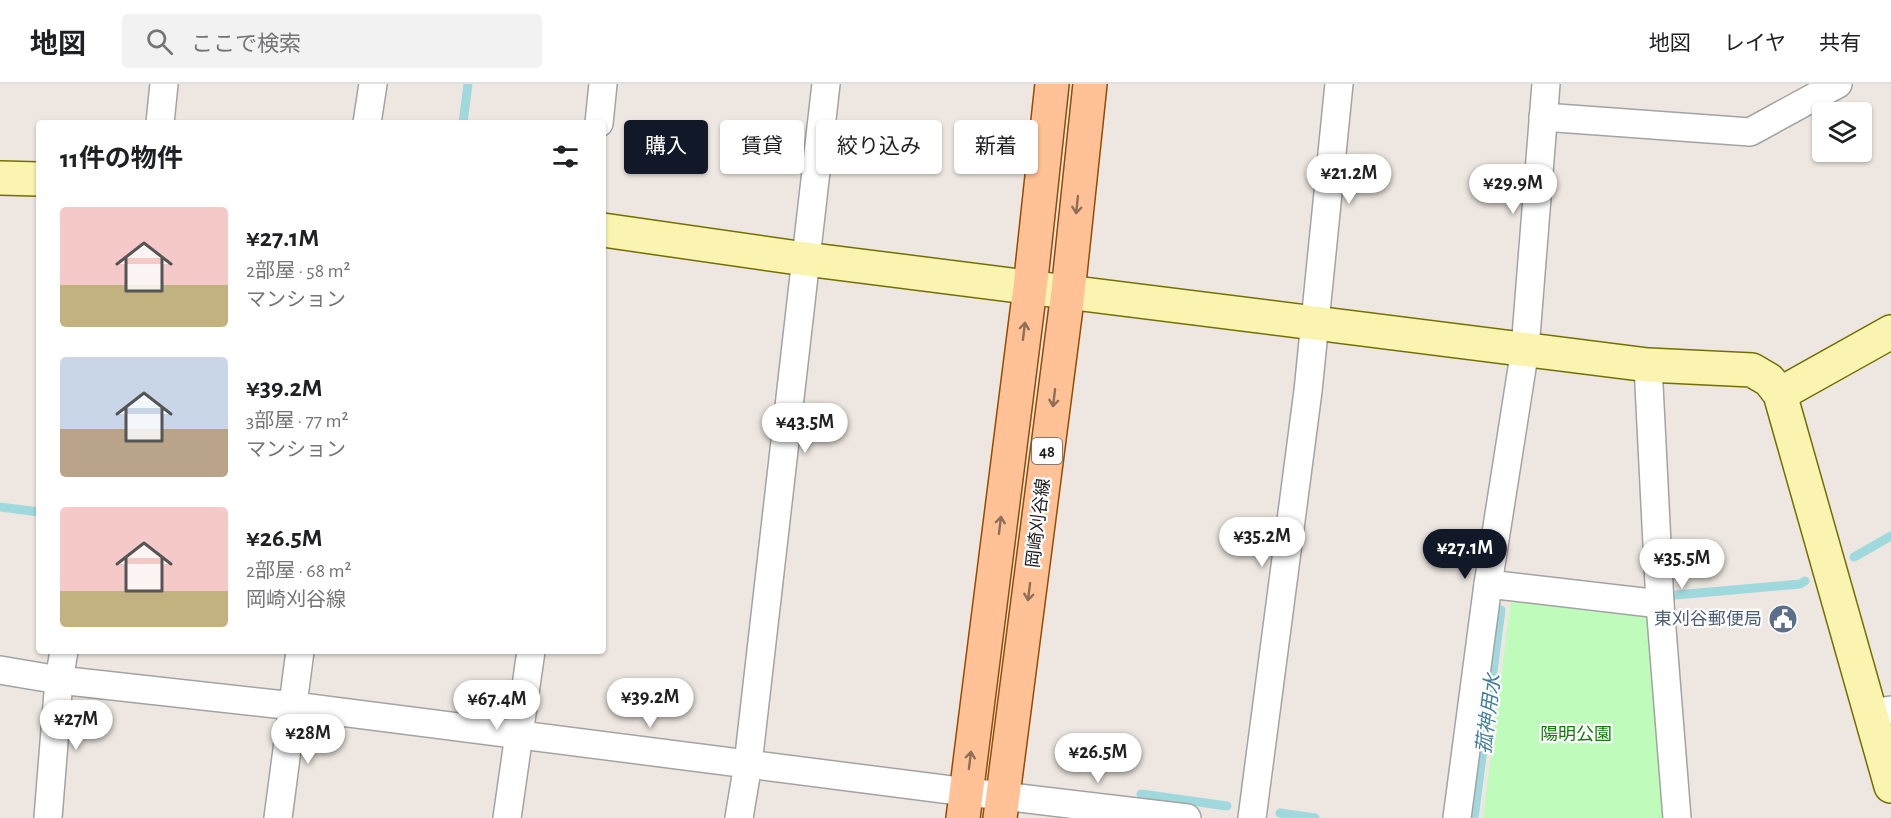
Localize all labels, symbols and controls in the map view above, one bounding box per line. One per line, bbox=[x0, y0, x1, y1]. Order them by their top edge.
search box bbox=[122, 14, 542, 68]
icon: search bbox=[143, 25, 176, 58]
text: 地図 bbox=[30, 31, 86, 59]
text: ここで検索 bbox=[191, 33, 301, 55]
text: 地図 bbox=[1649, 33, 1691, 54]
text: レイヤ bbox=[1724, 33, 1786, 54]
text: 共有 bbox=[1819, 33, 1861, 54]
map controls bbox=[1812, 102, 1872, 162]
button: layers bbox=[1812, 102, 1872, 162]
chip: 購入 bbox=[624, 120, 708, 174]
chip: 賃貸 bbox=[720, 120, 804, 174]
chip: 絞り込み bbox=[816, 120, 942, 174]
chip: 新着 bbox=[954, 120, 1038, 174]
icon: filters bbox=[549, 140, 582, 173]
text: 11件の物件 bbox=[60, 146, 183, 172]
pin: ¥21.2M bbox=[1300, 154, 1398, 205]
text: ¥21.2M bbox=[1320, 163, 1378, 183]
pin: ¥29.9M bbox=[1464, 164, 1562, 215]
text: ¥29.9M bbox=[1483, 173, 1543, 193]
one-way arrow bbox=[1071, 194, 1082, 214]
text: ¥27.1M bbox=[246, 225, 319, 251]
icon: home bbox=[108, 231, 180, 303]
text: 2部屋 · 58 m² bbox=[246, 261, 350, 281]
text: マンション bbox=[246, 290, 346, 310]
one-way arrow bbox=[1019, 322, 1030, 342]
text: ¥39.2M bbox=[246, 375, 322, 401]
icon: home bbox=[108, 381, 180, 453]
one-way arrow bbox=[1049, 388, 1060, 408]
pin: ¥43.5M bbox=[756, 403, 854, 454]
text: 3部屋 · 77 m² bbox=[246, 411, 348, 431]
text: ¥43.5M bbox=[776, 412, 834, 432]
road number: 48 bbox=[1032, 438, 1062, 464]
text: マンション bbox=[246, 440, 346, 460]
street label: 岡崎刈谷線 bbox=[1023, 477, 1053, 569]
one-way arrow bbox=[995, 515, 1006, 535]
pin: ¥35.2M bbox=[1213, 517, 1311, 568]
text: ¥26.5M bbox=[246, 525, 322, 551]
text: ¥35.2M bbox=[1233, 526, 1291, 546]
pin: ¥27.1M bbox=[1416, 529, 1514, 580]
icon: home bbox=[108, 531, 180, 603]
text: ¥27.1M bbox=[1437, 538, 1493, 558]
pin: ¥35.5M bbox=[1633, 539, 1731, 590]
text: ¥35.5M bbox=[1654, 548, 1710, 568]
text: 2部屋 · 68 m² bbox=[246, 561, 351, 581]
one-way arrow bbox=[1023, 581, 1034, 601]
text: 岡崎刈谷線 bbox=[246, 590, 346, 610]
public building icon: 東刈谷郵便局 bbox=[1767, 603, 1799, 635]
place label: 東刈谷郵便局 bbox=[1654, 610, 1762, 629]
water label: 菰神用水 bbox=[1473, 671, 1504, 755]
pin: ¥39.2M bbox=[601, 678, 699, 729]
pin: ¥67.4M bbox=[448, 680, 546, 731]
text: ¥39.2M bbox=[621, 687, 679, 707]
text: ¥67.4M bbox=[467, 689, 527, 709]
pin: ¥27M bbox=[40, 700, 112, 751]
text: ¥27M bbox=[54, 709, 98, 729]
pin: ¥28M bbox=[272, 714, 344, 765]
text: ¥28M bbox=[285, 723, 331, 743]
park label: 陽明公園 bbox=[1540, 725, 1612, 744]
pin: ¥26.5M bbox=[1049, 733, 1147, 784]
text: ¥26.5M bbox=[1069, 742, 1127, 762]
one-way arrow bbox=[965, 750, 976, 770]

